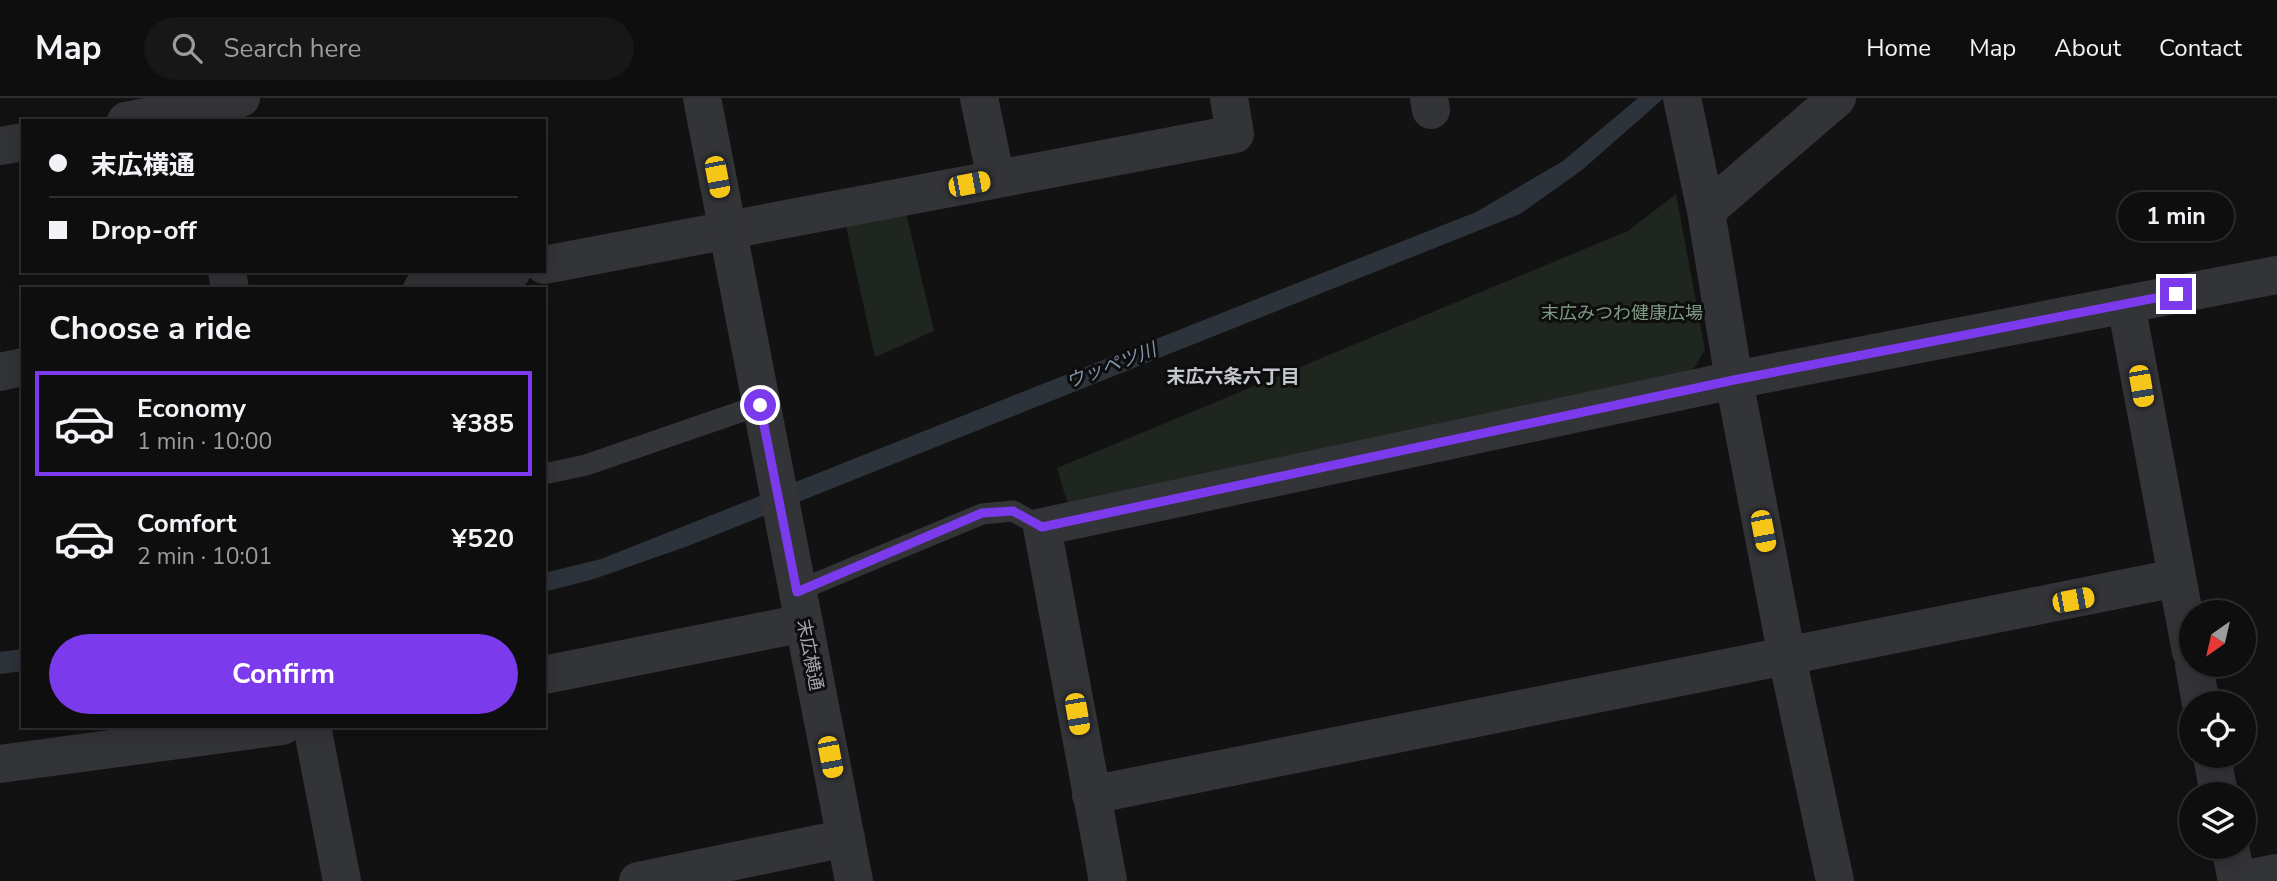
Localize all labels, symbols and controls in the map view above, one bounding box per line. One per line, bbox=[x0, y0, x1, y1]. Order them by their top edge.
search box bbox=[144, 17, 634, 80]
text: Map bbox=[35, 26, 102, 71]
icon: search bbox=[168, 29, 206, 67]
text: Search here bbox=[224, 31, 361, 66]
text: Home bbox=[1866, 32, 1931, 64]
text: Map bbox=[1969, 32, 2016, 64]
text: About bbox=[2054, 32, 2121, 64]
text: Contact bbox=[2159, 32, 2242, 64]
text: 末広横通 bbox=[91, 148, 195, 183]
car bbox=[703, 154, 732, 200]
car bbox=[947, 170, 992, 198]
callout: 1 min bbox=[2118, 192, 2234, 242]
text: 1 min bbox=[2146, 201, 2206, 232]
text: Drop-off bbox=[91, 213, 197, 248]
route end bbox=[2160, 278, 2192, 310]
park label: 末広みつわ健康広場 bbox=[1541, 301, 1703, 325]
text: Choose a ride bbox=[49, 307, 251, 350]
water label: ウッペツ川 bbox=[1062, 336, 1162, 395]
car bbox=[2128, 363, 2155, 409]
district label: 末広六条六丁目 bbox=[1166, 364, 1300, 390]
route start bbox=[744, 389, 776, 421]
text: Economy bbox=[137, 391, 246, 426]
icon: car bbox=[53, 392, 116, 455]
text: ¥385 bbox=[452, 406, 514, 441]
text: 1 min · 10:00 bbox=[137, 426, 272, 457]
text: Comfort bbox=[137, 506, 237, 541]
icon: car bbox=[53, 507, 116, 570]
car bbox=[1749, 508, 1778, 554]
text: ¥520 bbox=[452, 521, 514, 556]
text: 2 min · 10:01 bbox=[137, 541, 272, 572]
car bbox=[2051, 586, 2096, 614]
north arrow bbox=[2179, 600, 2256, 677]
map controls bbox=[2179, 600, 2256, 859]
street label: 末広横通 bbox=[791, 617, 829, 693]
button: Confirm bbox=[49, 634, 518, 714]
car bbox=[1064, 691, 1091, 737]
button: locate bbox=[2179, 691, 2256, 768]
car bbox=[816, 734, 845, 780]
button: layers bbox=[2179, 782, 2256, 859]

